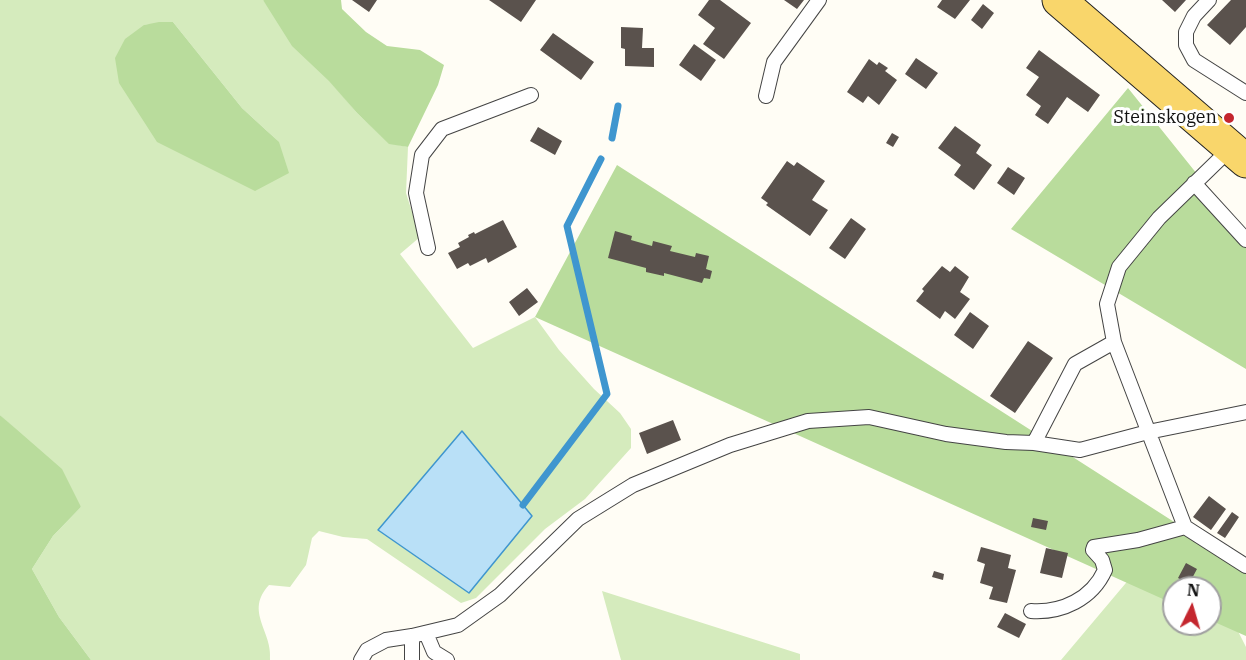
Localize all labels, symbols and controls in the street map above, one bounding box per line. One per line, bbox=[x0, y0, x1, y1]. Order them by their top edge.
place label: Steinskogen bbox=[1113, 107, 1217, 129]
marker: Steinskogen bbox=[1222, 111, 1236, 125]
north arrow bbox=[1162, 576, 1222, 636]
text: N bbox=[1186, 580, 1201, 601]

